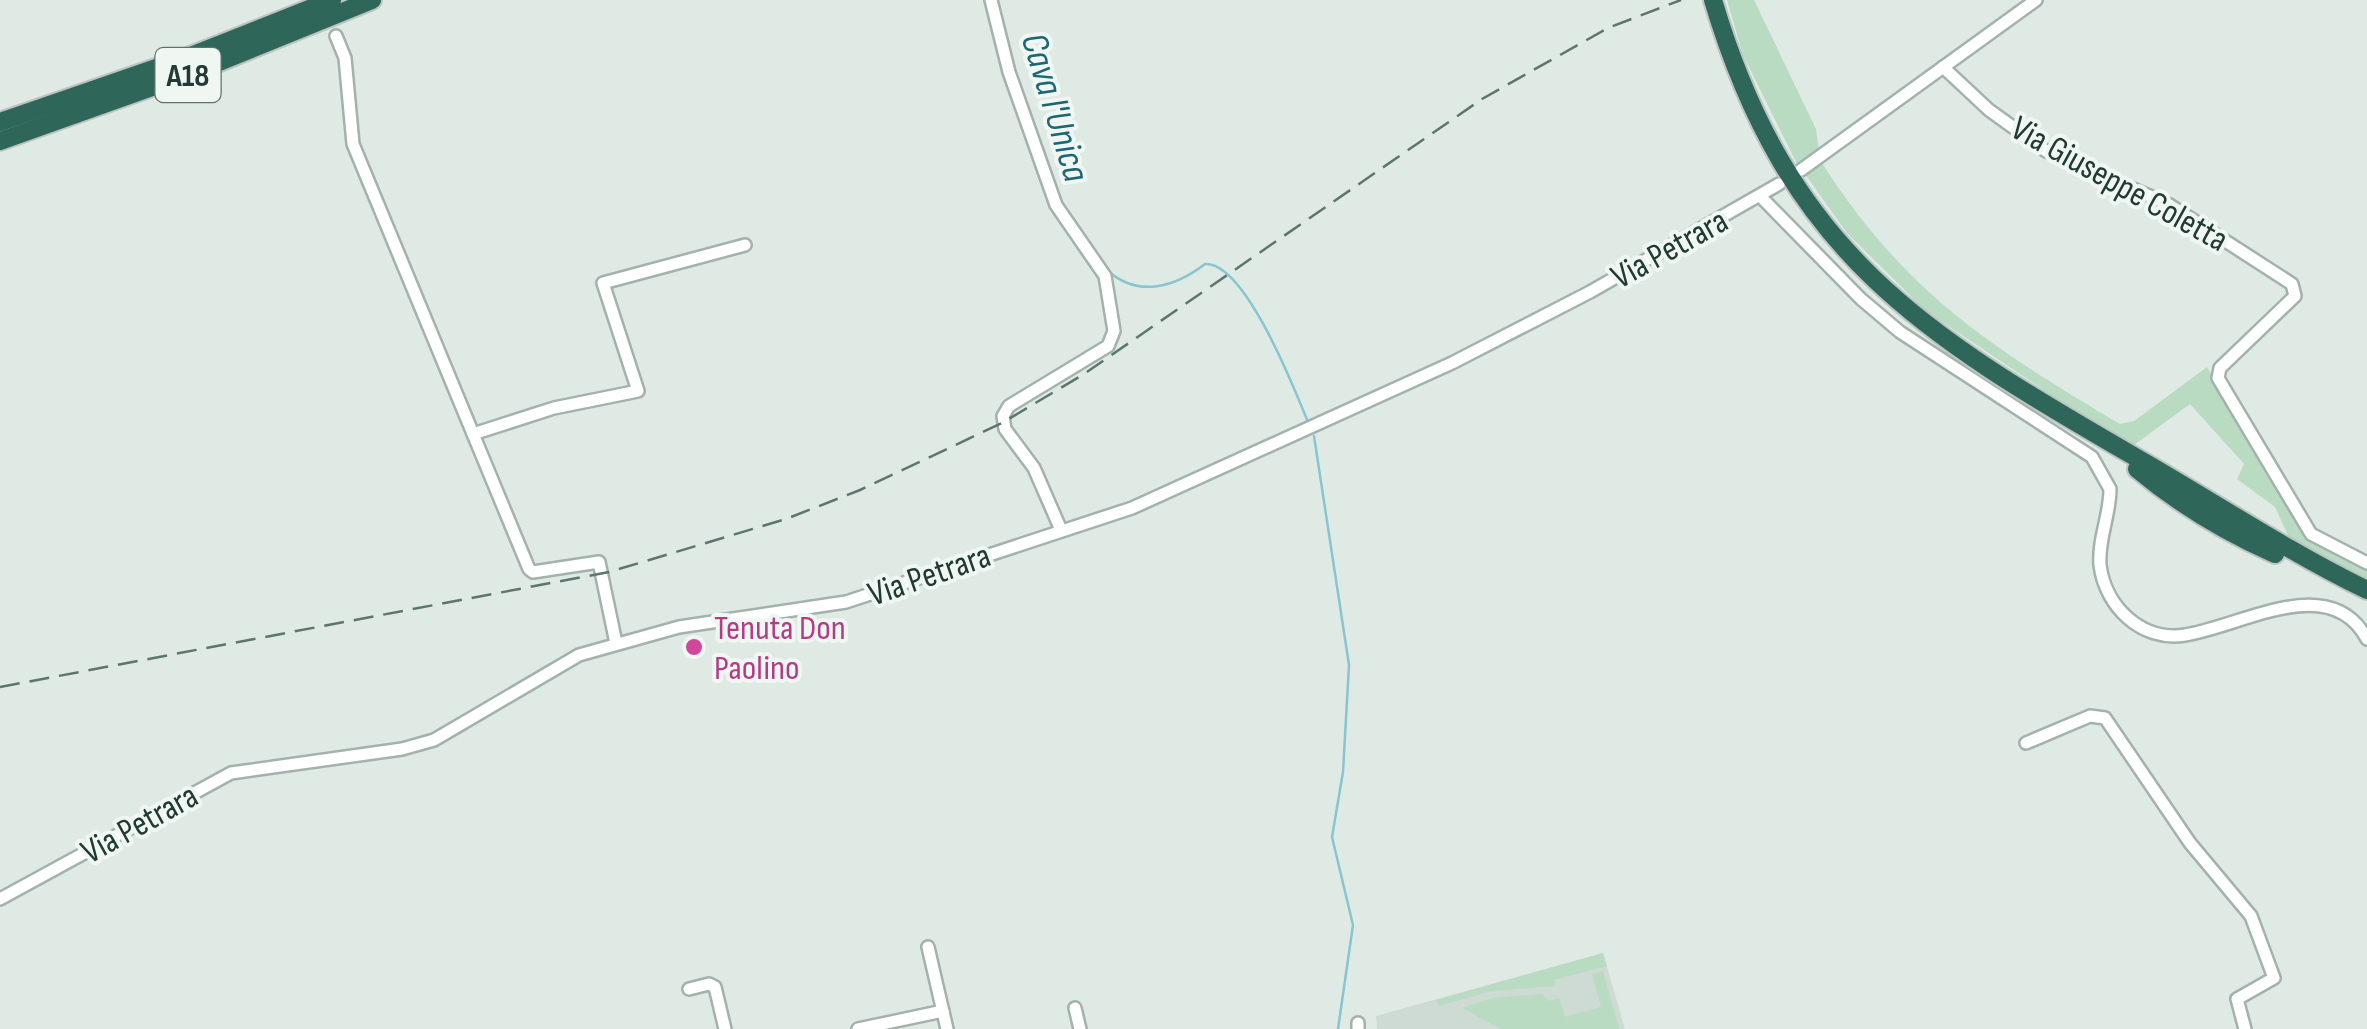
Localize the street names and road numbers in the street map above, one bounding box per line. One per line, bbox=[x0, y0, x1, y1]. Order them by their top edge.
road number: A18 bbox=[156, 48, 220, 102]
street label: Via Giuseppe Coletta bbox=[2003, 107, 2235, 262]
street label: Via Petrara bbox=[1604, 200, 1736, 299]
street label: Via Petrara bbox=[863, 534, 996, 616]
street label: Via Petrara bbox=[74, 775, 206, 874]

